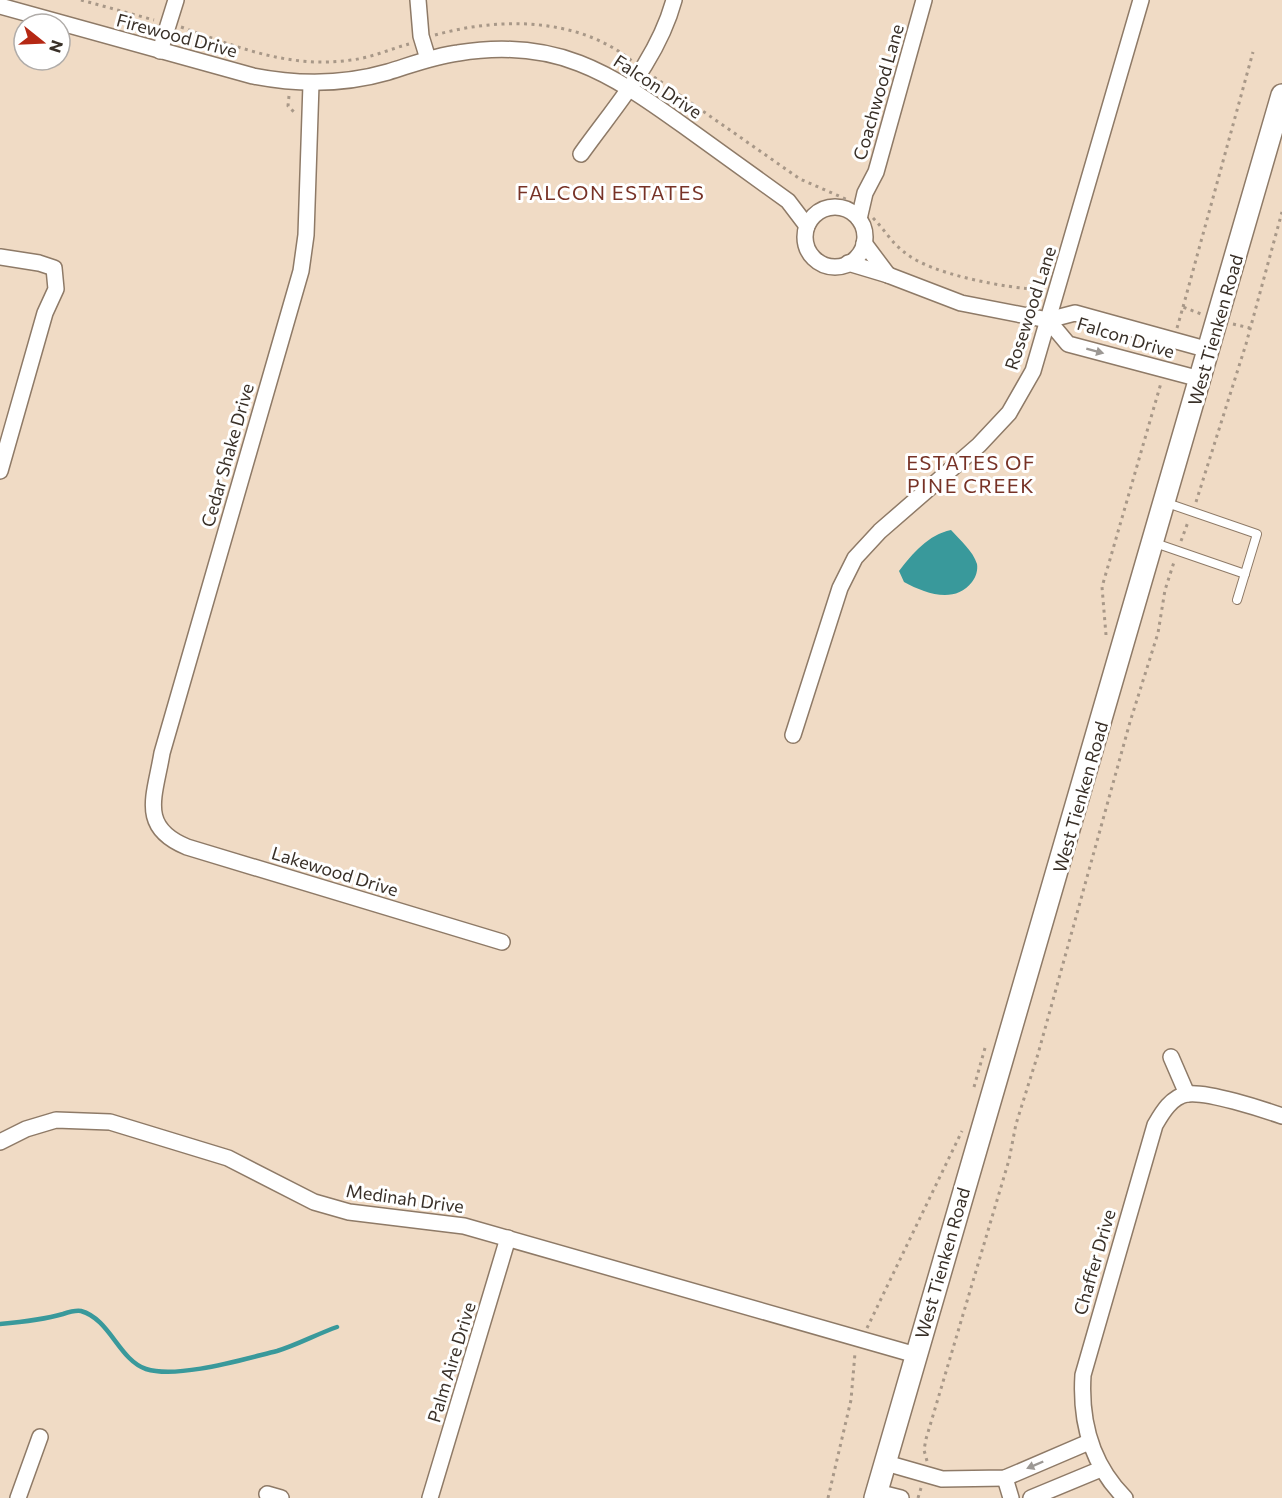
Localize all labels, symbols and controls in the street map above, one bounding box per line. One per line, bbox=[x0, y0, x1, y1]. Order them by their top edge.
street label: Firewood Drive bbox=[114, 8, 240, 62]
north arrow bbox=[12, 12, 72, 72]
street label: Coachwood Lane bbox=[848, 21, 908, 163]
text: N bbox=[46, 38, 68, 55]
street label: Falcon Drive bbox=[610, 49, 706, 123]
district label: FALCON ESTATES bbox=[517, 180, 705, 204]
street label: Rosewood Lane bbox=[1000, 244, 1060, 372]
street label: West Tienken Road bbox=[1183, 252, 1247, 408]
street label: Falcon Drive bbox=[1075, 312, 1177, 362]
one-way arrow bbox=[1085, 347, 1104, 357]
street label: Cedar Shake Drive bbox=[196, 381, 258, 529]
district label: ESTATES OF PINE CREEK bbox=[906, 450, 1036, 497]
street label: West Tienken Road bbox=[1048, 719, 1112, 875]
street label: Lakewood Drive bbox=[269, 841, 401, 901]
street label: Medinah Drive bbox=[345, 1179, 465, 1217]
street label: West Tienken Road bbox=[910, 1185, 974, 1341]
street label: Chaffer Drive bbox=[1068, 1207, 1120, 1317]
street label: Palm Aire Drive bbox=[422, 1299, 480, 1425]
one-way arrow bbox=[1026, 1461, 1044, 1471]

